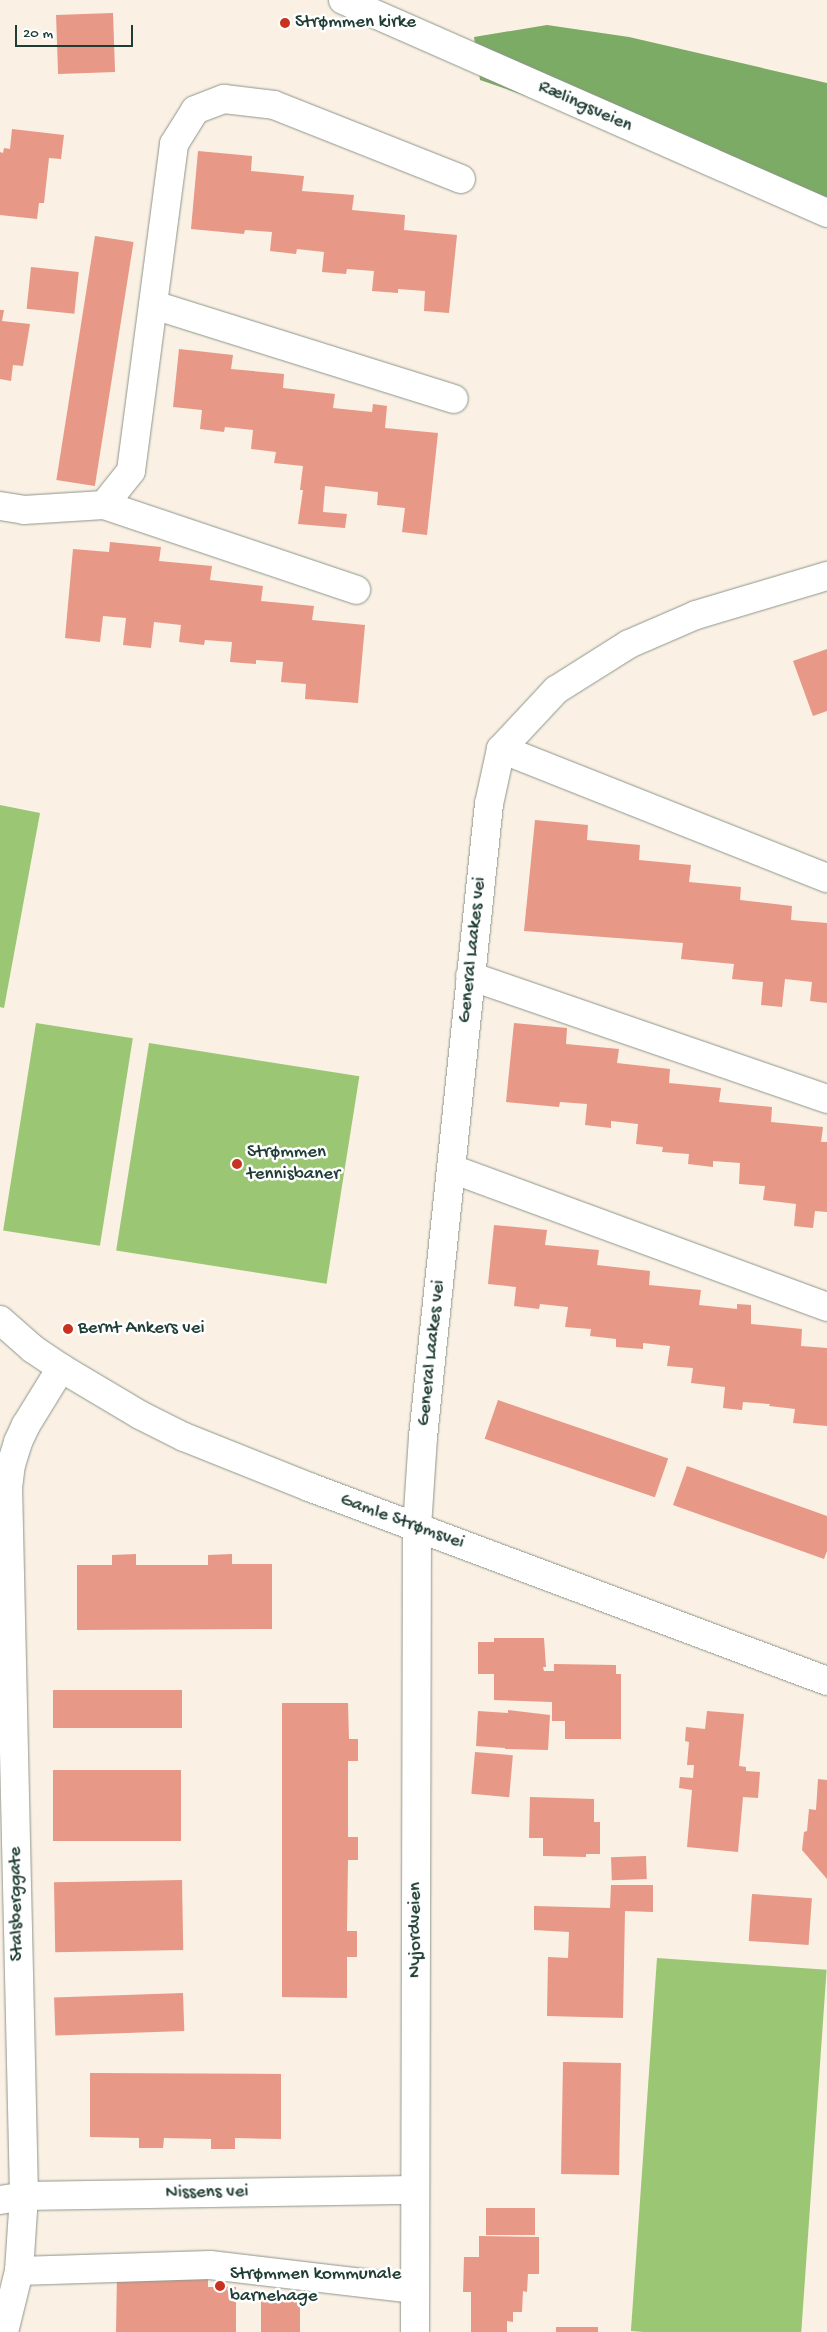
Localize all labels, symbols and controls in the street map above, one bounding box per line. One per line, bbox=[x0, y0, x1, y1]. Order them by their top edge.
place label: Strømmen kirke bbox=[295, 12, 416, 34]
scale bar bbox=[18, 15, 135, 47]
marker: Strømmen kirke bbox=[279, 17, 291, 29]
text: 20 m bbox=[23, 25, 53, 43]
street label: Rælingsveien bbox=[534, 76, 636, 138]
street label: General Laakes vei bbox=[454, 876, 492, 1024]
place label: Strømmen tennisbaner bbox=[247, 1142, 340, 1186]
marker: Strømmen tennisbaner bbox=[231, 1158, 243, 1170]
street label: General Laakes vei bbox=[413, 1279, 451, 1427]
place label: Bernt Ankers vei bbox=[78, 1318, 205, 1340]
marker: Bernt Ankers vei bbox=[62, 1323, 74, 1335]
street label: Gamle Strømsvei bbox=[337, 1489, 467, 1555]
street label: Stalsberggate bbox=[5, 1847, 29, 1961]
street label: Nyjordveien bbox=[405, 1882, 427, 1978]
street label: Nissens vei bbox=[165, 2181, 249, 2205]
place label: Strømmen kommunale barnehage bbox=[230, 2264, 401, 2308]
marker: Strømmen kommunale barnehage bbox=[214, 2280, 226, 2292]

